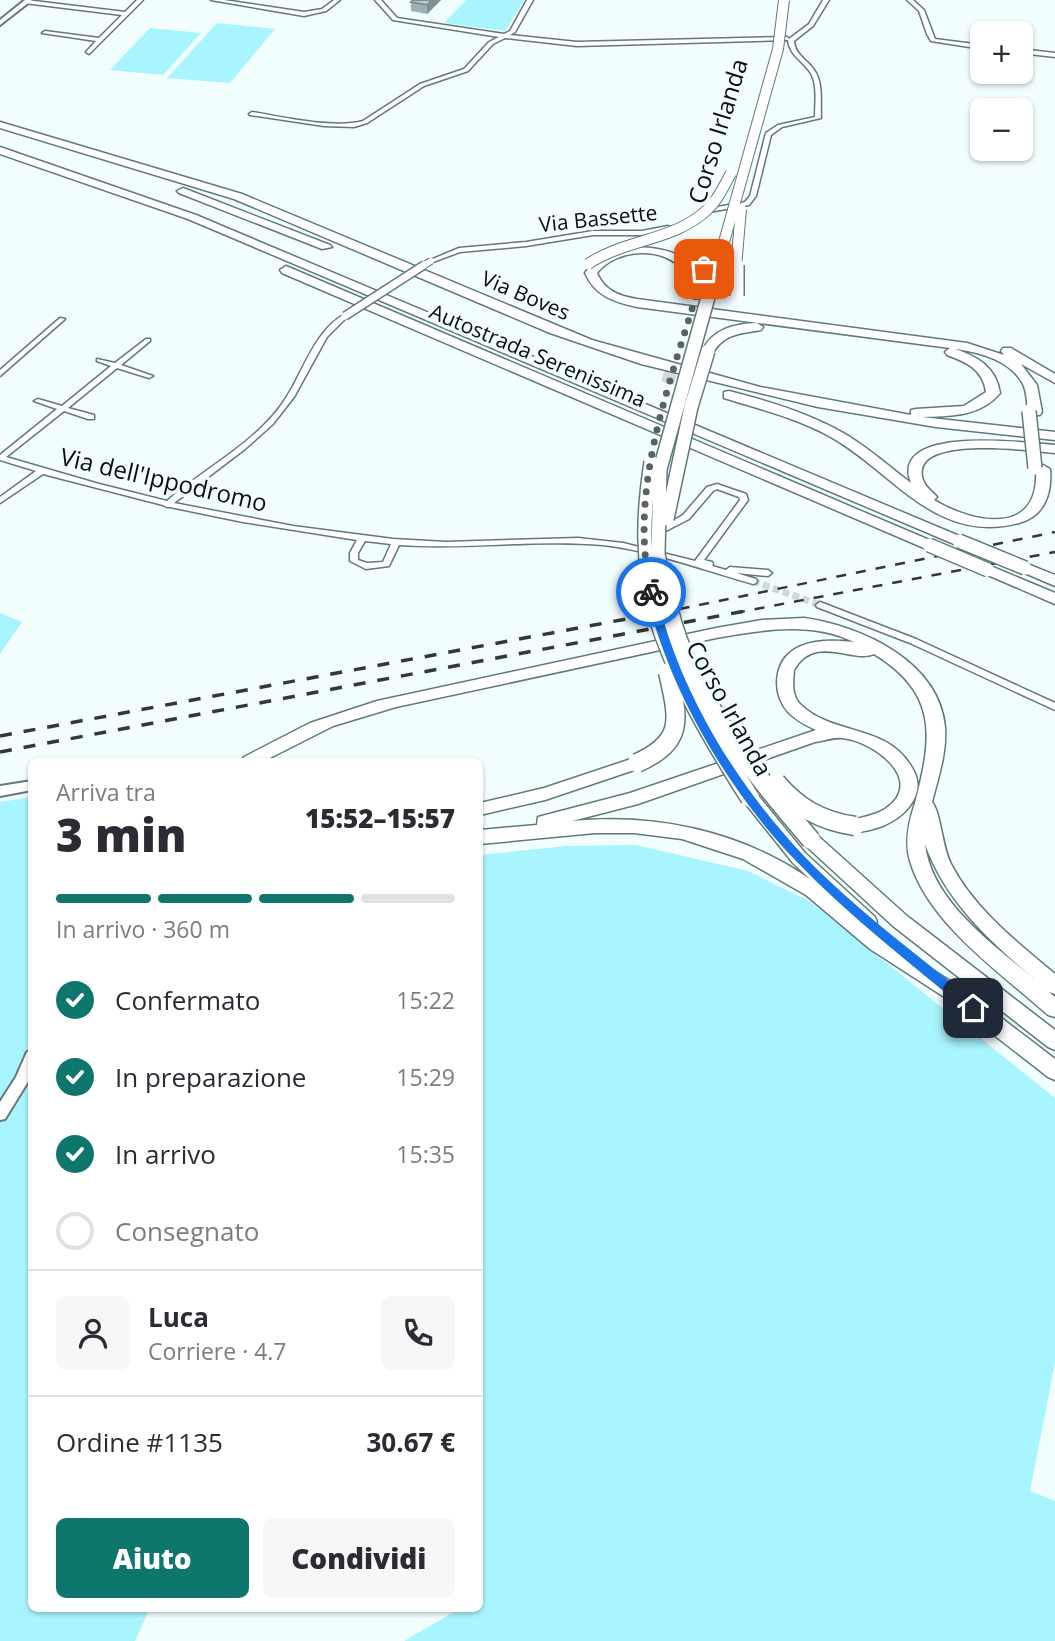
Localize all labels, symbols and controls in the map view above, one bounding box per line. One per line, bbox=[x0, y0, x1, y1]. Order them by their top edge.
map controls bbox=[970, 21, 1033, 161]
button: + bbox=[970, 21, 1033, 84]
street label: Corso Irlanda bbox=[679, 54, 755, 208]
button: − bbox=[970, 98, 1033, 161]
street label: Via Bassette bbox=[537, 198, 659, 238]
pin bbox=[674, 239, 734, 299]
icon: bag bbox=[685, 250, 723, 288]
street label: Via Boves bbox=[478, 264, 574, 326]
street label: Autostrada Serenissima bbox=[426, 297, 650, 413]
street label: Via dell'Ippodromo bbox=[57, 439, 271, 519]
courier bbox=[616, 557, 686, 627]
icon: bike bbox=[632, 573, 670, 611]
street label: Corso Irlanda bbox=[679, 634, 781, 782]
text: Arriva tra bbox=[56, 776, 156, 808]
text: 15:52–15:57 bbox=[305, 800, 455, 836]
text: 3 min bbox=[56, 803, 187, 865]
text: In arrivo · 360 m bbox=[56, 913, 230, 945]
pin bbox=[943, 978, 1003, 1038]
icon: check bbox=[56, 981, 94, 1019]
text: Confermato bbox=[115, 982, 260, 1018]
text: 15:22 bbox=[396, 984, 455, 1016]
icon: home bbox=[954, 989, 992, 1027]
icon: check bbox=[56, 1058, 94, 1096]
text: In preparazione bbox=[115, 1059, 306, 1095]
text: 15:29 bbox=[396, 1061, 455, 1093]
icon: check bbox=[56, 1135, 94, 1173]
text: In arrivo bbox=[115, 1136, 216, 1172]
text: 15:35 bbox=[396, 1138, 455, 1170]
text: Consegnato bbox=[115, 1213, 259, 1249]
button: person bbox=[56, 1296, 130, 1370]
button: phone bbox=[381, 1296, 455, 1370]
text: Luca bbox=[148, 1299, 209, 1335]
text: Corriere · 4.7 bbox=[148, 1335, 287, 1367]
text: Ordine #1135 bbox=[56, 1424, 223, 1460]
text: 30.67 € bbox=[367, 1424, 455, 1460]
button: Aiuto bbox=[56, 1518, 249, 1598]
button: Condividi bbox=[263, 1518, 455, 1598]

